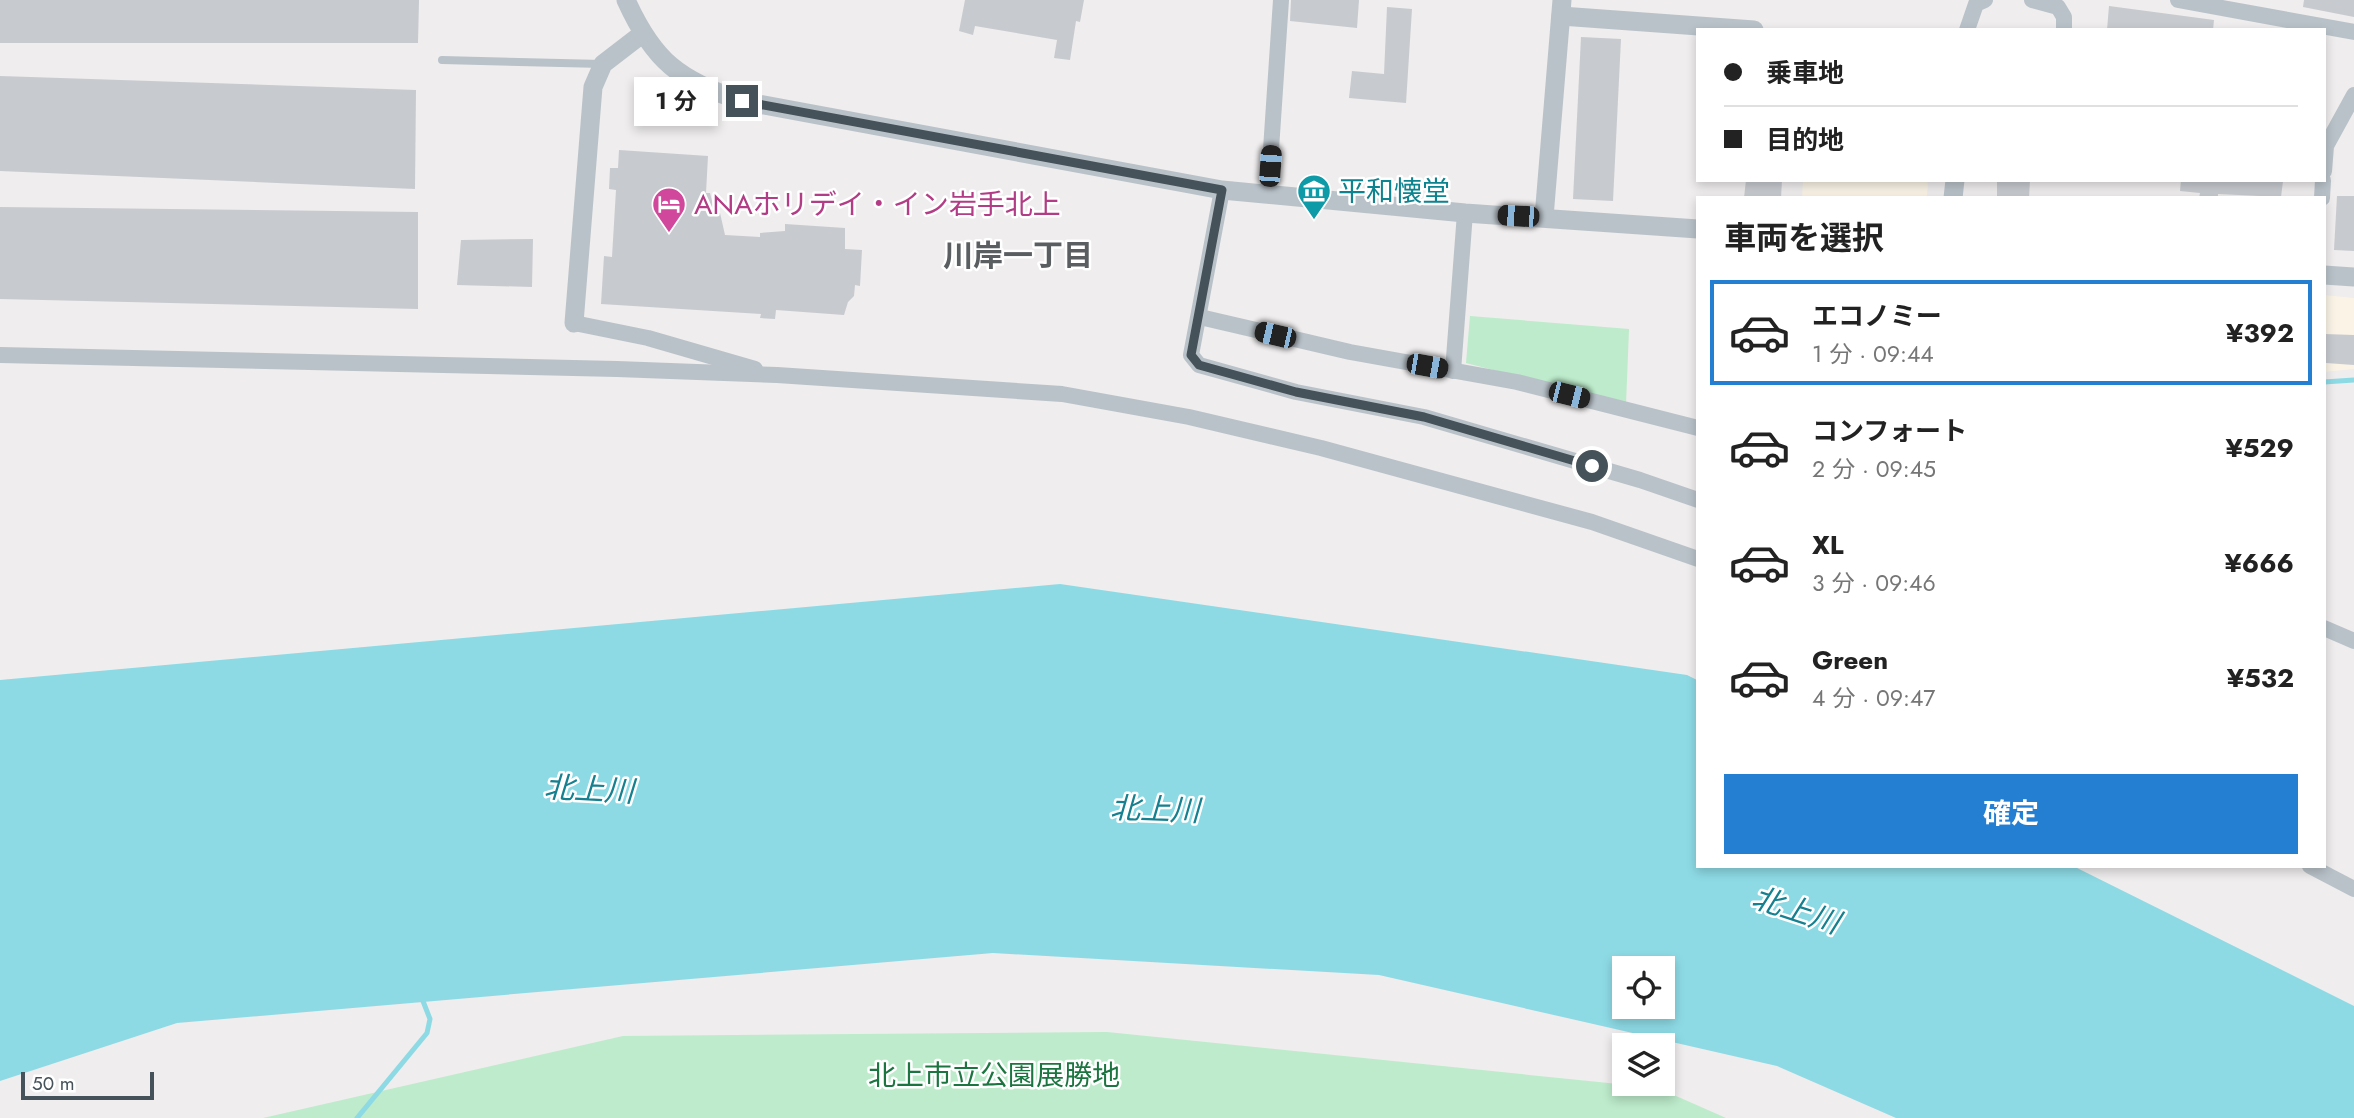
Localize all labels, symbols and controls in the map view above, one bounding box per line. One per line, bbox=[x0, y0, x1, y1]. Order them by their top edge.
text: 乗車地 bbox=[1766, 54, 1844, 92]
callout: 1 分 bbox=[634, 76, 718, 126]
text: 1 分 bbox=[655, 84, 697, 118]
route end bbox=[726, 85, 758, 117]
text: 目的地 bbox=[1766, 121, 1844, 159]
car bbox=[1259, 144, 1282, 188]
place label: 平和懐堂 bbox=[1338, 171, 1450, 212]
museum icon: 平和懐堂 bbox=[1295, 172, 1333, 221]
place label: ANAホリデイ・イン岩手北上 bbox=[694, 184, 1061, 225]
hotel icon: ANAホリデイ・イン岩手北上 bbox=[650, 185, 688, 234]
car bbox=[1497, 204, 1540, 228]
text: 車両を選択 bbox=[1724, 215, 1884, 261]
district label: 川岸一丁目 bbox=[943, 234, 1093, 277]
text: エコノミー bbox=[1812, 297, 1942, 335]
icon: car bbox=[1728, 301, 1791, 364]
text: ¥392 bbox=[2226, 314, 2294, 352]
car bbox=[1253, 320, 1298, 350]
text: 1 分 · 09:44 bbox=[1812, 337, 1934, 371]
car bbox=[1405, 352, 1450, 380]
car bbox=[1547, 380, 1592, 410]
text: コンフォート bbox=[1812, 412, 1967, 450]
icon: car bbox=[1728, 416, 1791, 479]
text: ¥529 bbox=[2225, 429, 2294, 467]
route start bbox=[1576, 450, 1608, 482]
text: 2 分 · 09:45 bbox=[1812, 452, 1936, 486]
text: XL bbox=[1812, 526, 1844, 564]
icon: car bbox=[1728, 531, 1791, 594]
text: ¥666 bbox=[2224, 544, 2294, 582]
text: 3 分 · 09:46 bbox=[1812, 566, 1936, 600]
text: Green bbox=[1812, 641, 1888, 679]
icon: car bbox=[1728, 646, 1791, 709]
text: ¥532 bbox=[2227, 659, 2294, 697]
text: 4 分 · 09:47 bbox=[1812, 681, 1935, 715]
water label: 北上川 bbox=[543, 765, 638, 813]
button: 確定 bbox=[1724, 774, 2298, 854]
water label: 北上川 bbox=[1109, 786, 1204, 832]
water label: 北上川 bbox=[1747, 876, 1848, 945]
map controls bbox=[1612, 956, 1675, 1096]
button: locate bbox=[1612, 956, 1675, 1019]
button: layers bbox=[1612, 1033, 1675, 1096]
park label: 北上市立公園展勝地 bbox=[868, 1055, 1120, 1096]
scale bar bbox=[21, 1069, 154, 1101]
text: 50 m bbox=[32, 1070, 75, 1097]

